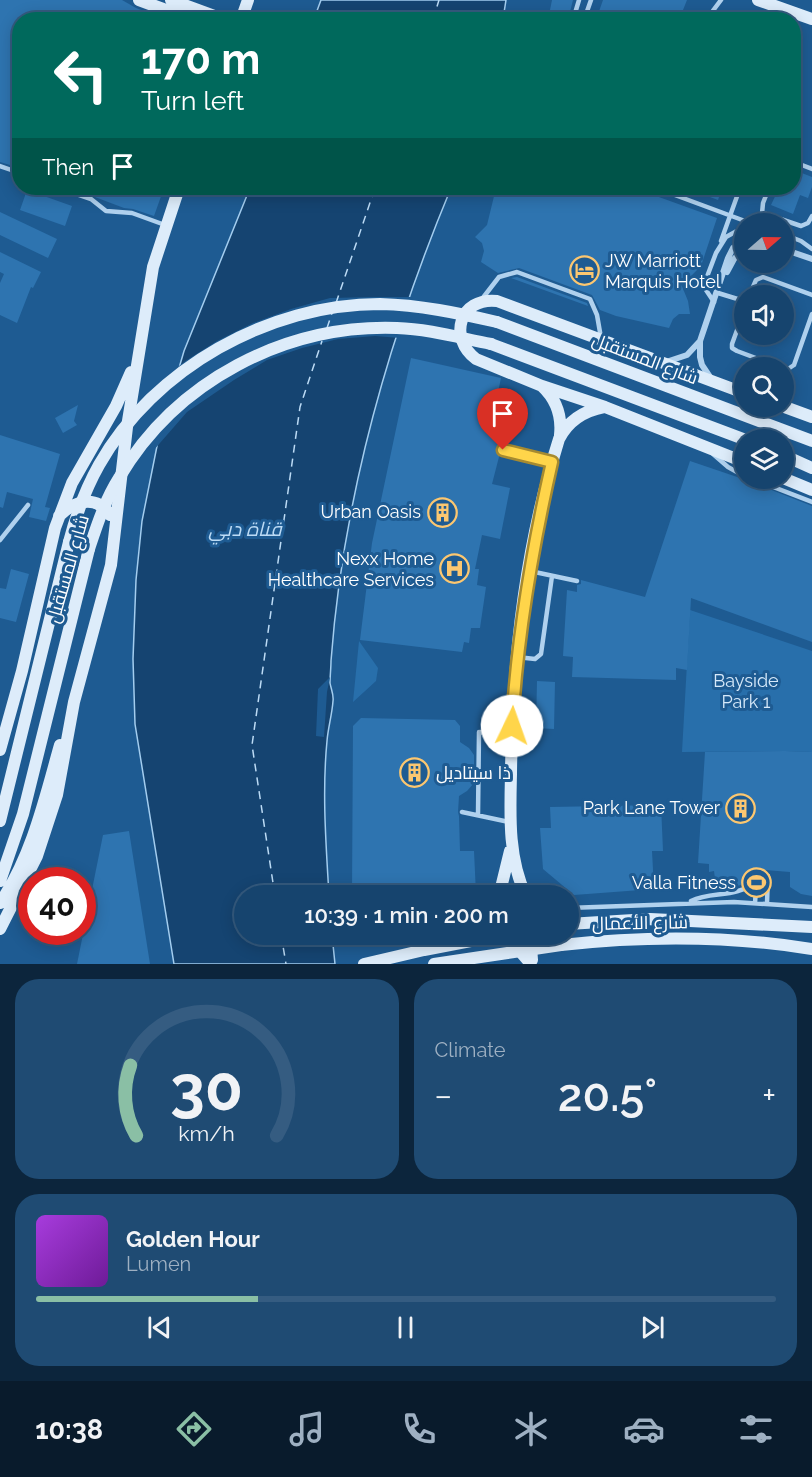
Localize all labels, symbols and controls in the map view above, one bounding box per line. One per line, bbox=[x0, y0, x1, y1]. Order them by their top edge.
text: 170 m bbox=[141, 35, 260, 84]
icon: left bbox=[42, 36, 120, 114]
text: Turn left bbox=[141, 85, 244, 116]
icon: arrive bbox=[106, 150, 139, 183]
text: Then bbox=[42, 154, 94, 180]
north arrow bbox=[734, 213, 794, 273]
map controls bbox=[734, 213, 794, 489]
place label: JW Marriott Marquis Hotel bbox=[605, 250, 721, 292]
hotel icon: JW Marriott Marquis Hotel bbox=[568, 255, 600, 287]
button: sound bbox=[734, 285, 794, 345]
street label: شارع المستقبل bbox=[589, 329, 701, 390]
button: search bbox=[734, 357, 794, 417]
pin bbox=[477, 388, 528, 450]
icon: arrive bbox=[486, 397, 519, 430]
button: layers bbox=[734, 429, 794, 489]
building icon: Urban Oasis bbox=[426, 496, 458, 528]
place label: Urban Oasis bbox=[321, 501, 421, 522]
street label: شارع المستقبل bbox=[42, 512, 95, 626]
water label: قناة دبي bbox=[208, 517, 283, 545]
place label: Nexx Home Healthcare Services bbox=[268, 548, 434, 590]
hospital icon: Nexx Home Healthcare Services bbox=[439, 553, 471, 585]
park label: Bayside Park 1 bbox=[713, 670, 779, 712]
position arrow bbox=[480, 694, 544, 758]
building icon: ذا سيتاديل bbox=[399, 757, 431, 789]
place label: ذا سيتاديل bbox=[436, 762, 511, 784]
building icon: Park Lane Tower bbox=[725, 792, 757, 824]
place label: Park Lane Tower bbox=[583, 797, 721, 818]
speed limit sign: 40 bbox=[18, 867, 96, 945]
sports icon: Valla Fitness bbox=[741, 867, 773, 899]
place label: Valla Fitness bbox=[632, 872, 736, 893]
text: 10:39 · 1 min · 200 m bbox=[304, 902, 509, 928]
street label: شارع الأعمال bbox=[592, 911, 688, 936]
text: Climate bbox=[435, 1038, 506, 1062]
text: 30 bbox=[170, 1051, 243, 1125]
text: 20.5° bbox=[558, 1069, 657, 1122]
text: − bbox=[435, 1076, 452, 1115]
text: + bbox=[762, 1076, 776, 1115]
text: km/h bbox=[178, 1121, 235, 1146]
text: Golden Hour bbox=[126, 1226, 260, 1252]
text: Lumen bbox=[126, 1252, 191, 1276]
icon: previous bbox=[143, 1311, 176, 1344]
icon: pause bbox=[389, 1311, 422, 1344]
icon: next bbox=[636, 1311, 669, 1344]
icon: directions bbox=[173, 1408, 215, 1450]
icon: music bbox=[286, 1408, 328, 1450]
icon: phone bbox=[398, 1408, 440, 1450]
icon: climate bbox=[510, 1408, 552, 1450]
icon: car bbox=[623, 1408, 665, 1450]
icon: filters bbox=[735, 1408, 777, 1450]
text: 10:38 bbox=[35, 1414, 103, 1445]

